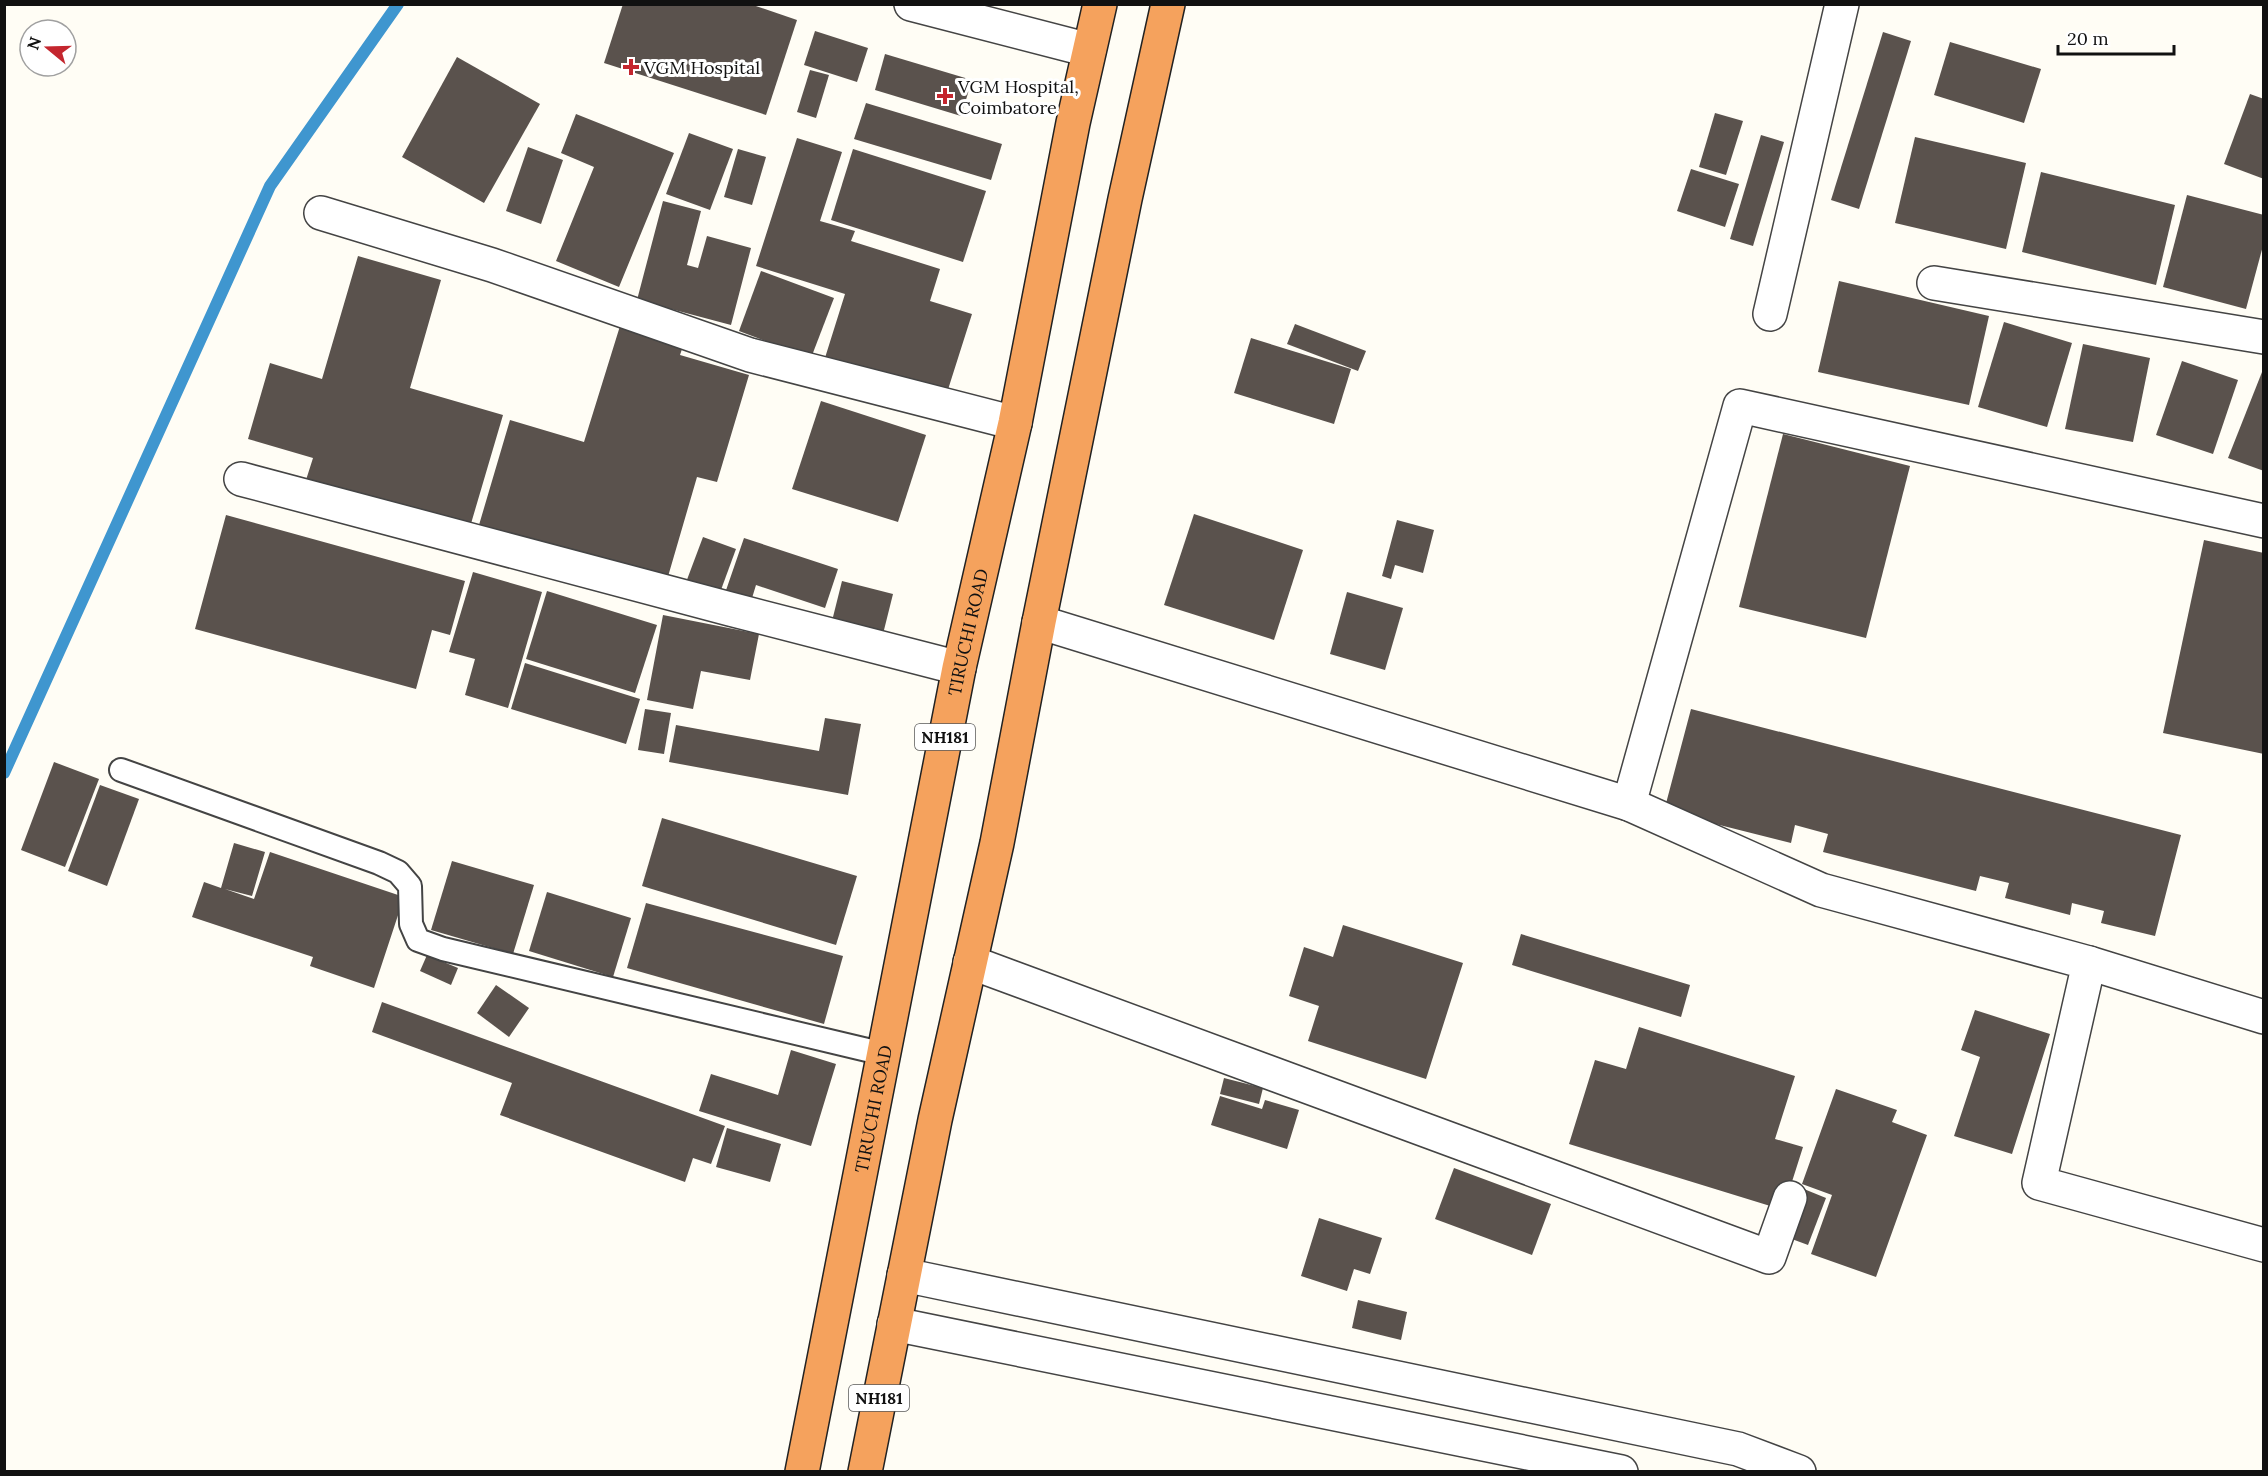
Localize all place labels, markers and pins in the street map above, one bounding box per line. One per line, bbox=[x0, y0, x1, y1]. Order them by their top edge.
place label: VGM Hospital bbox=[643, 56, 760, 79]
marker: VGM Hospital bbox=[622, 58, 640, 76]
place label: VGM Hospital, Coimbatore bbox=[957, 75, 1079, 119]
marker: VGM Hospital, Coimbatore bbox=[936, 87, 954, 105]

